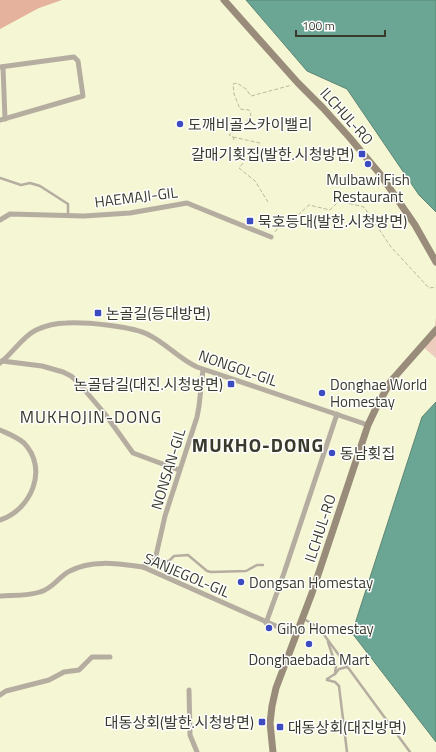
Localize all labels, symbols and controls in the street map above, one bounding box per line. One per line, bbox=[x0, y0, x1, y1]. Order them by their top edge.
scale bar bbox=[296, 12, 385, 38]
text: 100 m bbox=[302, 16, 335, 35]
street label: ILCHUL-RO bbox=[315, 82, 379, 150]
place label: 도깨비골스카이밸리 bbox=[188, 113, 312, 136]
marker: 도깨비골스카이밸리 bbox=[175, 119, 185, 129]
place label: 갈매기횟집(발한.시청방면) bbox=[191, 143, 354, 166]
marker: 갈매기횟집(발한.시청방면) bbox=[357, 149, 367, 159]
marker: Mulbawi Fish Restaurant bbox=[363, 159, 373, 169]
place label: Mulbawi Fish Restaurant bbox=[326, 168, 410, 208]
street label: HAEMAJI-GIL bbox=[93, 180, 179, 214]
place label: 묵호등대(발한.시청방면) bbox=[258, 210, 407, 233]
marker: 묵호등대(발한.시청방면) bbox=[245, 216, 255, 226]
place label: 논골길(등대방면) bbox=[106, 302, 211, 325]
marker: 논골길(등대방면) bbox=[93, 308, 103, 318]
street label: NONGOL-GIL bbox=[195, 344, 281, 392]
place label: 논골담길(대진.시청방면) bbox=[74, 373, 223, 396]
place label: Donghae World Homestay bbox=[330, 373, 427, 413]
marker: 논골담길(대진.시청방면) bbox=[226, 379, 236, 389]
marker: Donghae World Homestay bbox=[317, 388, 327, 398]
district label: MUKHOJIN-DONG bbox=[20, 404, 162, 430]
street label: NONSAN-GIL bbox=[145, 426, 191, 512]
district label: MUKHO-DONG bbox=[192, 430, 324, 459]
place label: 동남횟집 bbox=[340, 442, 395, 465]
marker: 동남횟집 bbox=[327, 448, 337, 458]
street label: ILCHUL-RO bbox=[298, 491, 342, 565]
street label: SANJEGOL-GIL bbox=[140, 547, 234, 603]
place label: Dongsan Homestay bbox=[249, 571, 373, 594]
marker: Dongsan Homestay bbox=[236, 577, 246, 587]
place label: Giho Homestay bbox=[277, 617, 374, 640]
marker: Giho Homestay bbox=[264, 623, 274, 633]
marker: Donghaebada Mart bbox=[304, 639, 314, 649]
place label: Donghaebada Mart bbox=[248, 648, 370, 671]
place label: 대동상회(발한.시청방면) bbox=[105, 711, 254, 734]
place label: 대동상회(대진방면) bbox=[288, 716, 406, 739]
marker: 대동상회(발한.시청방면) bbox=[257, 717, 267, 727]
marker: 대동상회(대진방면) bbox=[275, 722, 285, 732]

